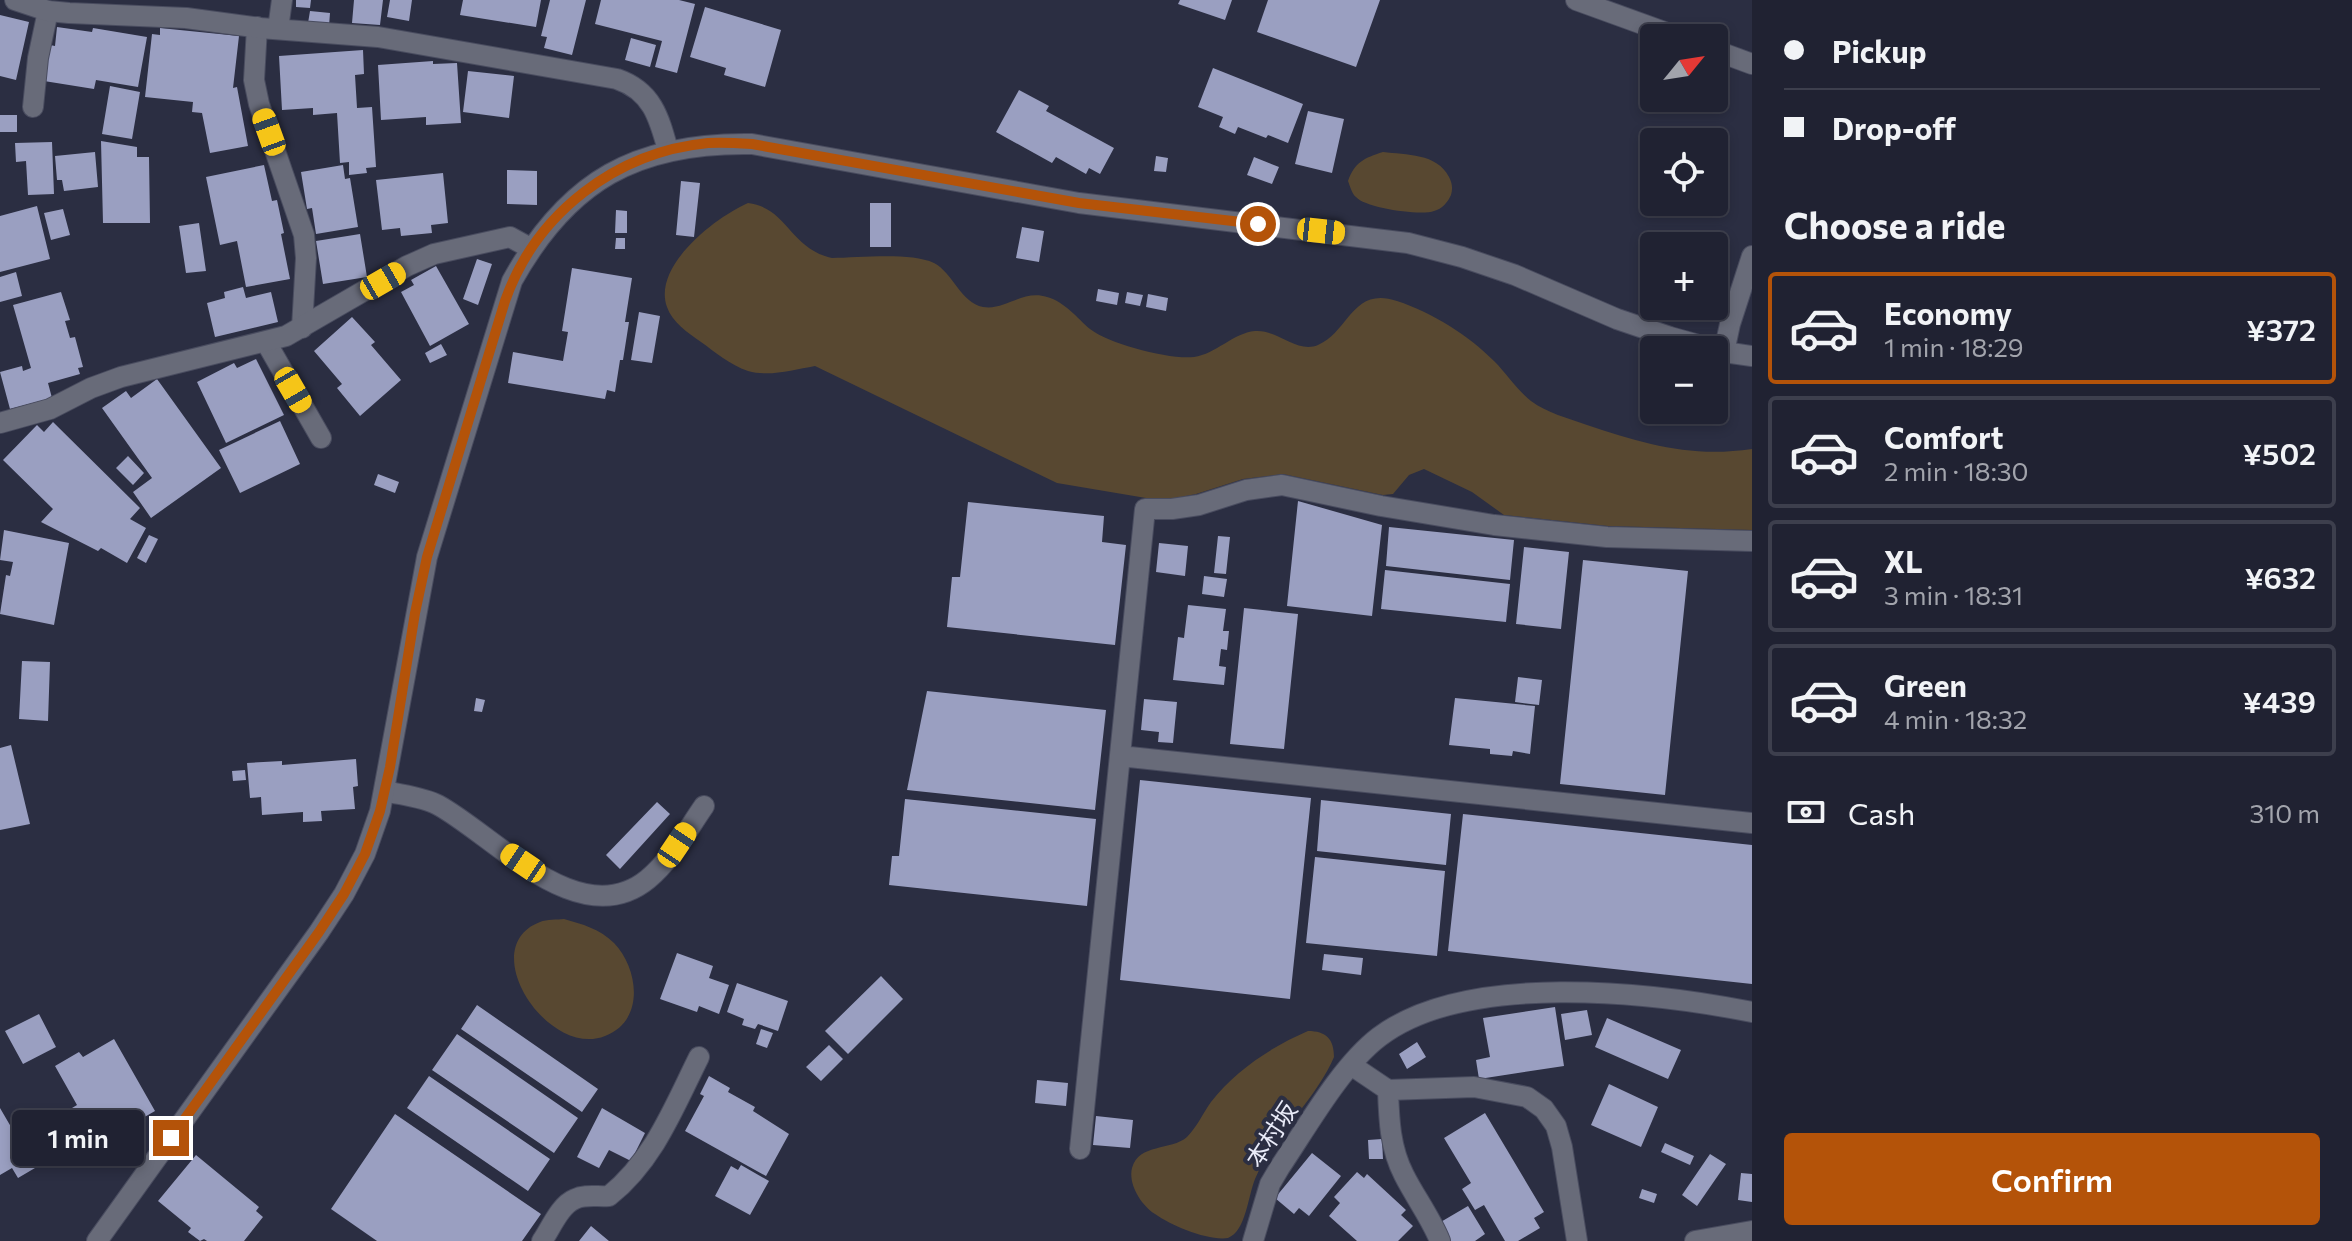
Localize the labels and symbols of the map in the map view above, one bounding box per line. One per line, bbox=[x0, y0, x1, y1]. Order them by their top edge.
north arrow bbox=[1640, 24, 1728, 112]
car bbox=[250, 105, 288, 159]
route start bbox=[1240, 206, 1276, 242]
car bbox=[1296, 217, 1346, 245]
car bbox=[356, 259, 410, 303]
car bbox=[271, 363, 315, 417]
car bbox=[654, 818, 700, 872]
car bbox=[496, 840, 550, 886]
street label: 本村坂 bbox=[1239, 1096, 1303, 1172]
callout: 1 min bbox=[11, 1110, 143, 1166]
route end bbox=[153, 1120, 189, 1156]

